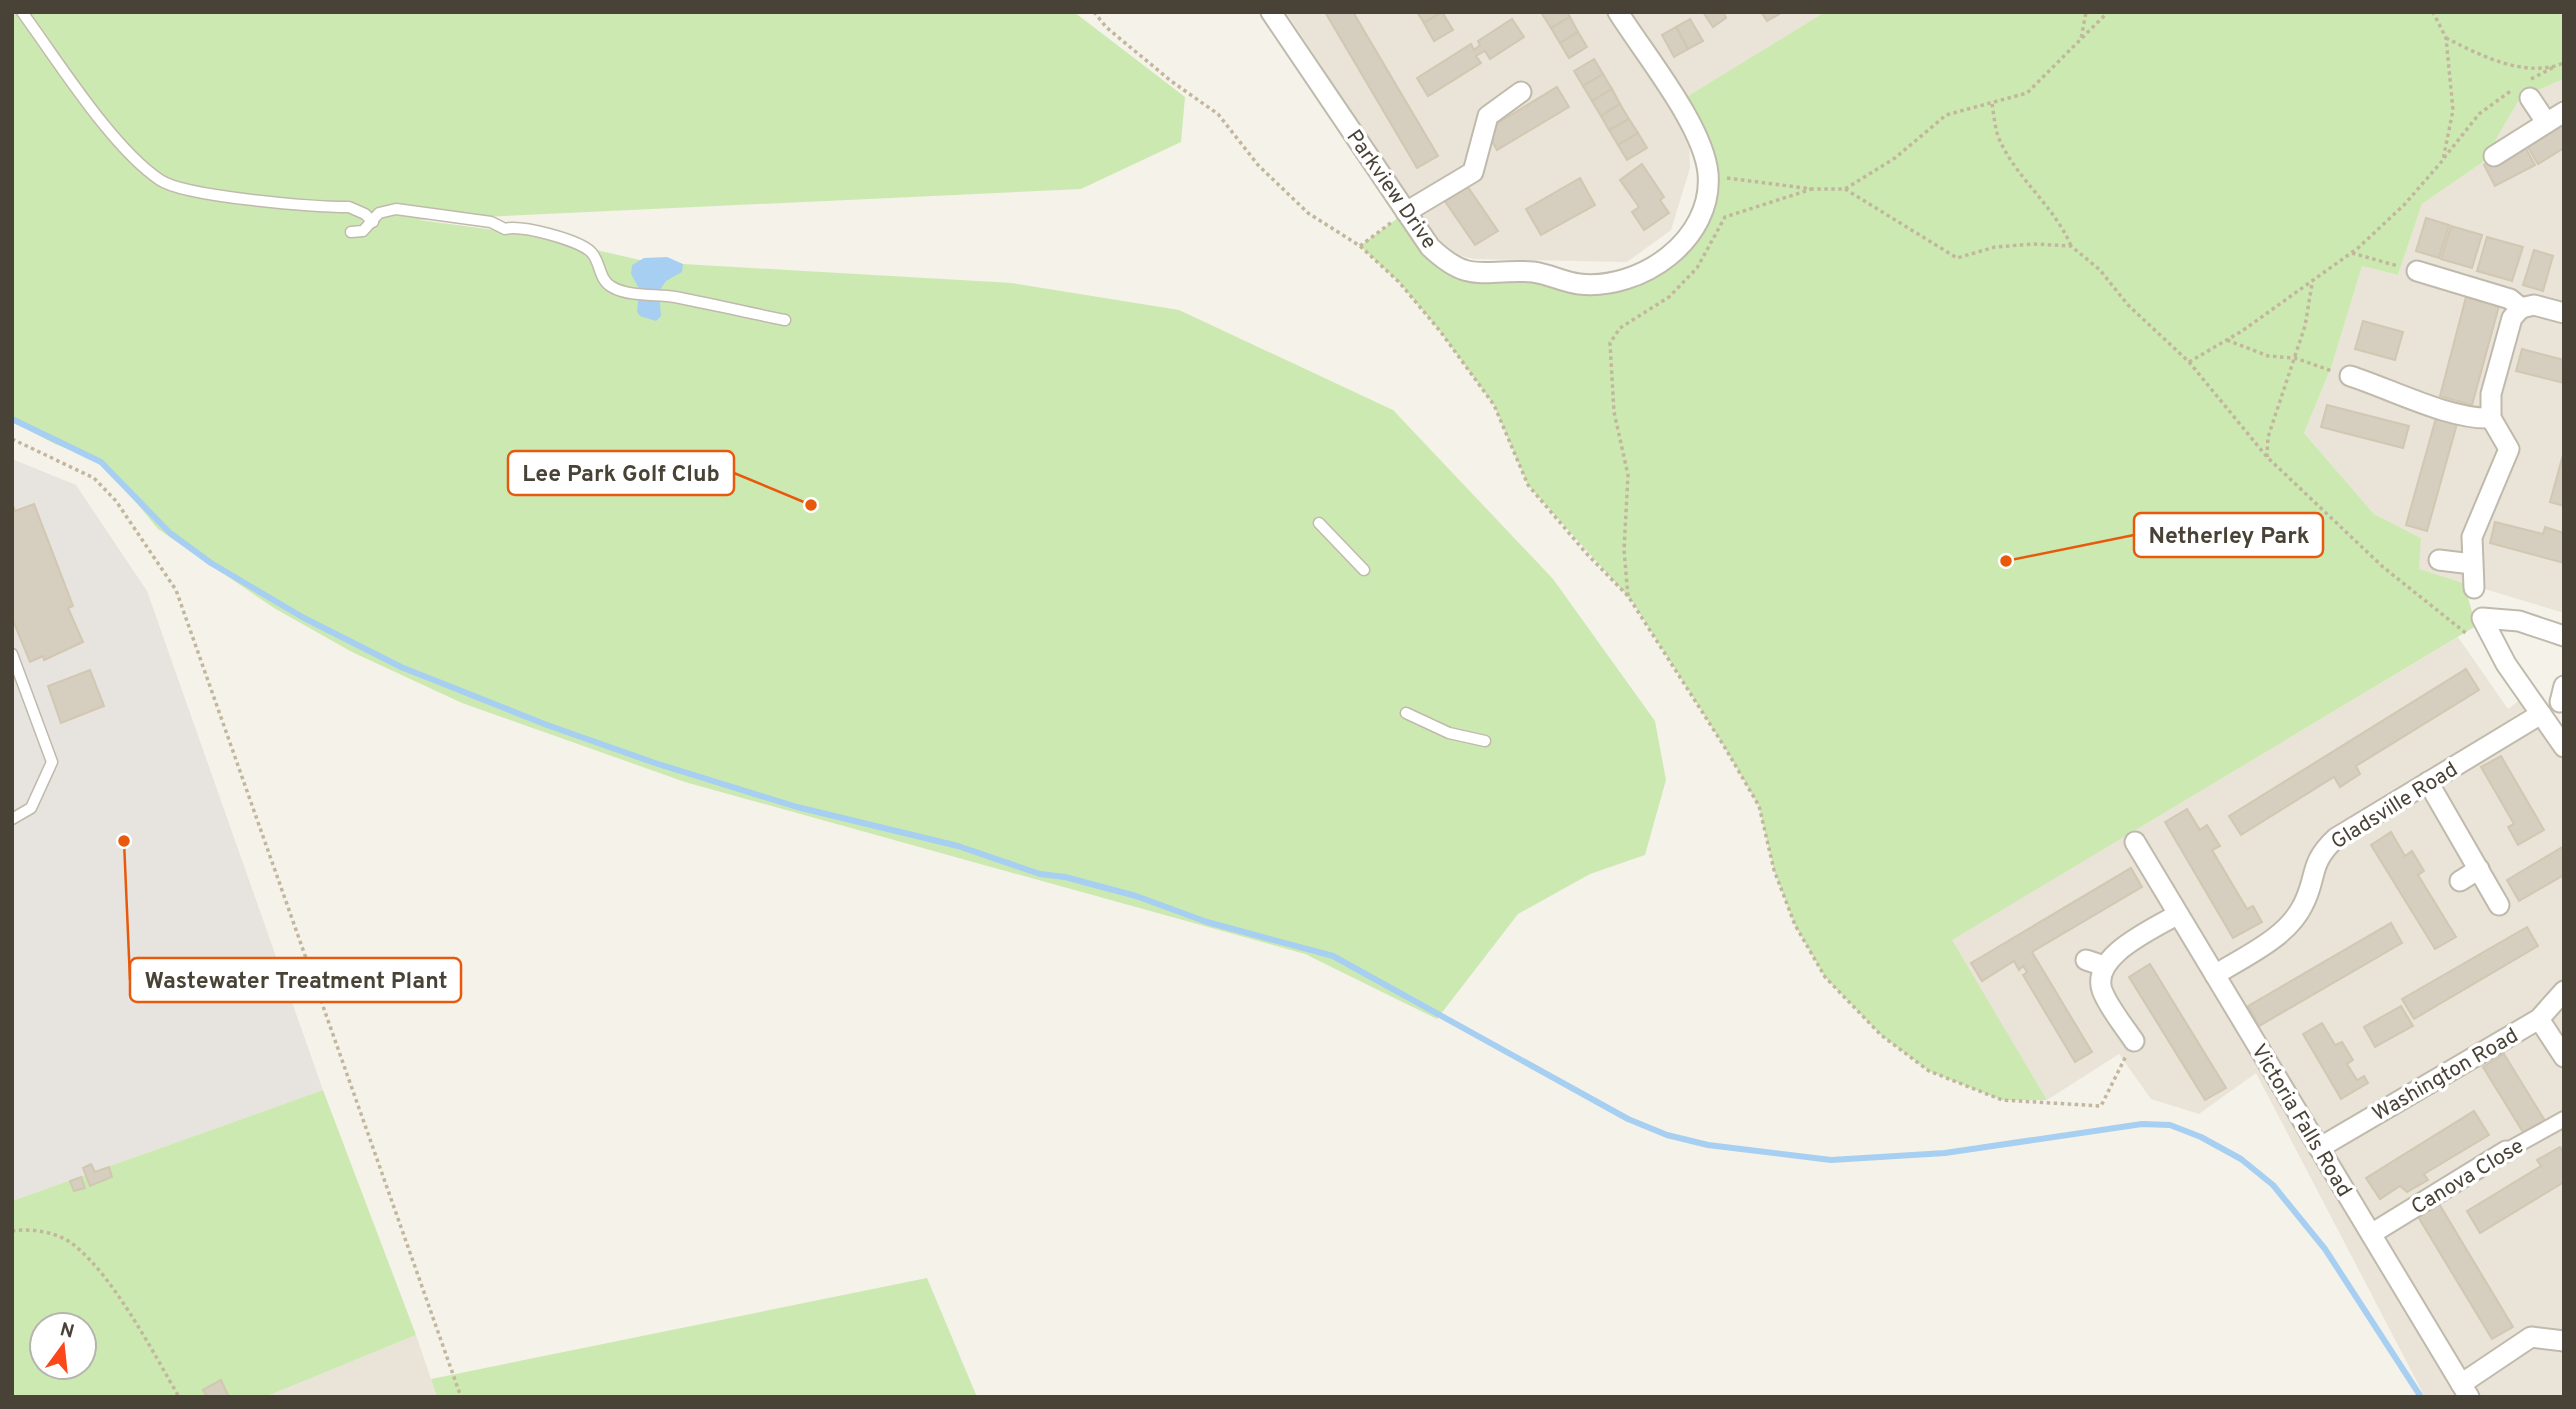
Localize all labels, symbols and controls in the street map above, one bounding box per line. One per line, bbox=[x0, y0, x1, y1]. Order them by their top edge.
street label: Parkview Drive bbox=[1340, 125, 1442, 255]
callout: Lee Park Golf Club bbox=[508, 451, 734, 495]
text: Lee Park Golf Club bbox=[522, 461, 720, 490]
callout: Netherley Park bbox=[2134, 513, 2323, 557]
text: Netherley Park bbox=[2148, 523, 2310, 552]
street label: Gladsville Road bbox=[2326, 757, 2463, 856]
callout: Wastewater Treatment Plant bbox=[130, 958, 461, 1002]
text: Wastewater Treatment Plant bbox=[145, 968, 447, 997]
street label: Washington Road bbox=[2368, 1023, 2523, 1128]
street label: Victoria Falls Road bbox=[2244, 1039, 2357, 1202]
street label: Canova Close bbox=[2407, 1133, 2529, 1221]
north arrow bbox=[28, 1311, 98, 1381]
text: N bbox=[57, 1318, 77, 1345]

